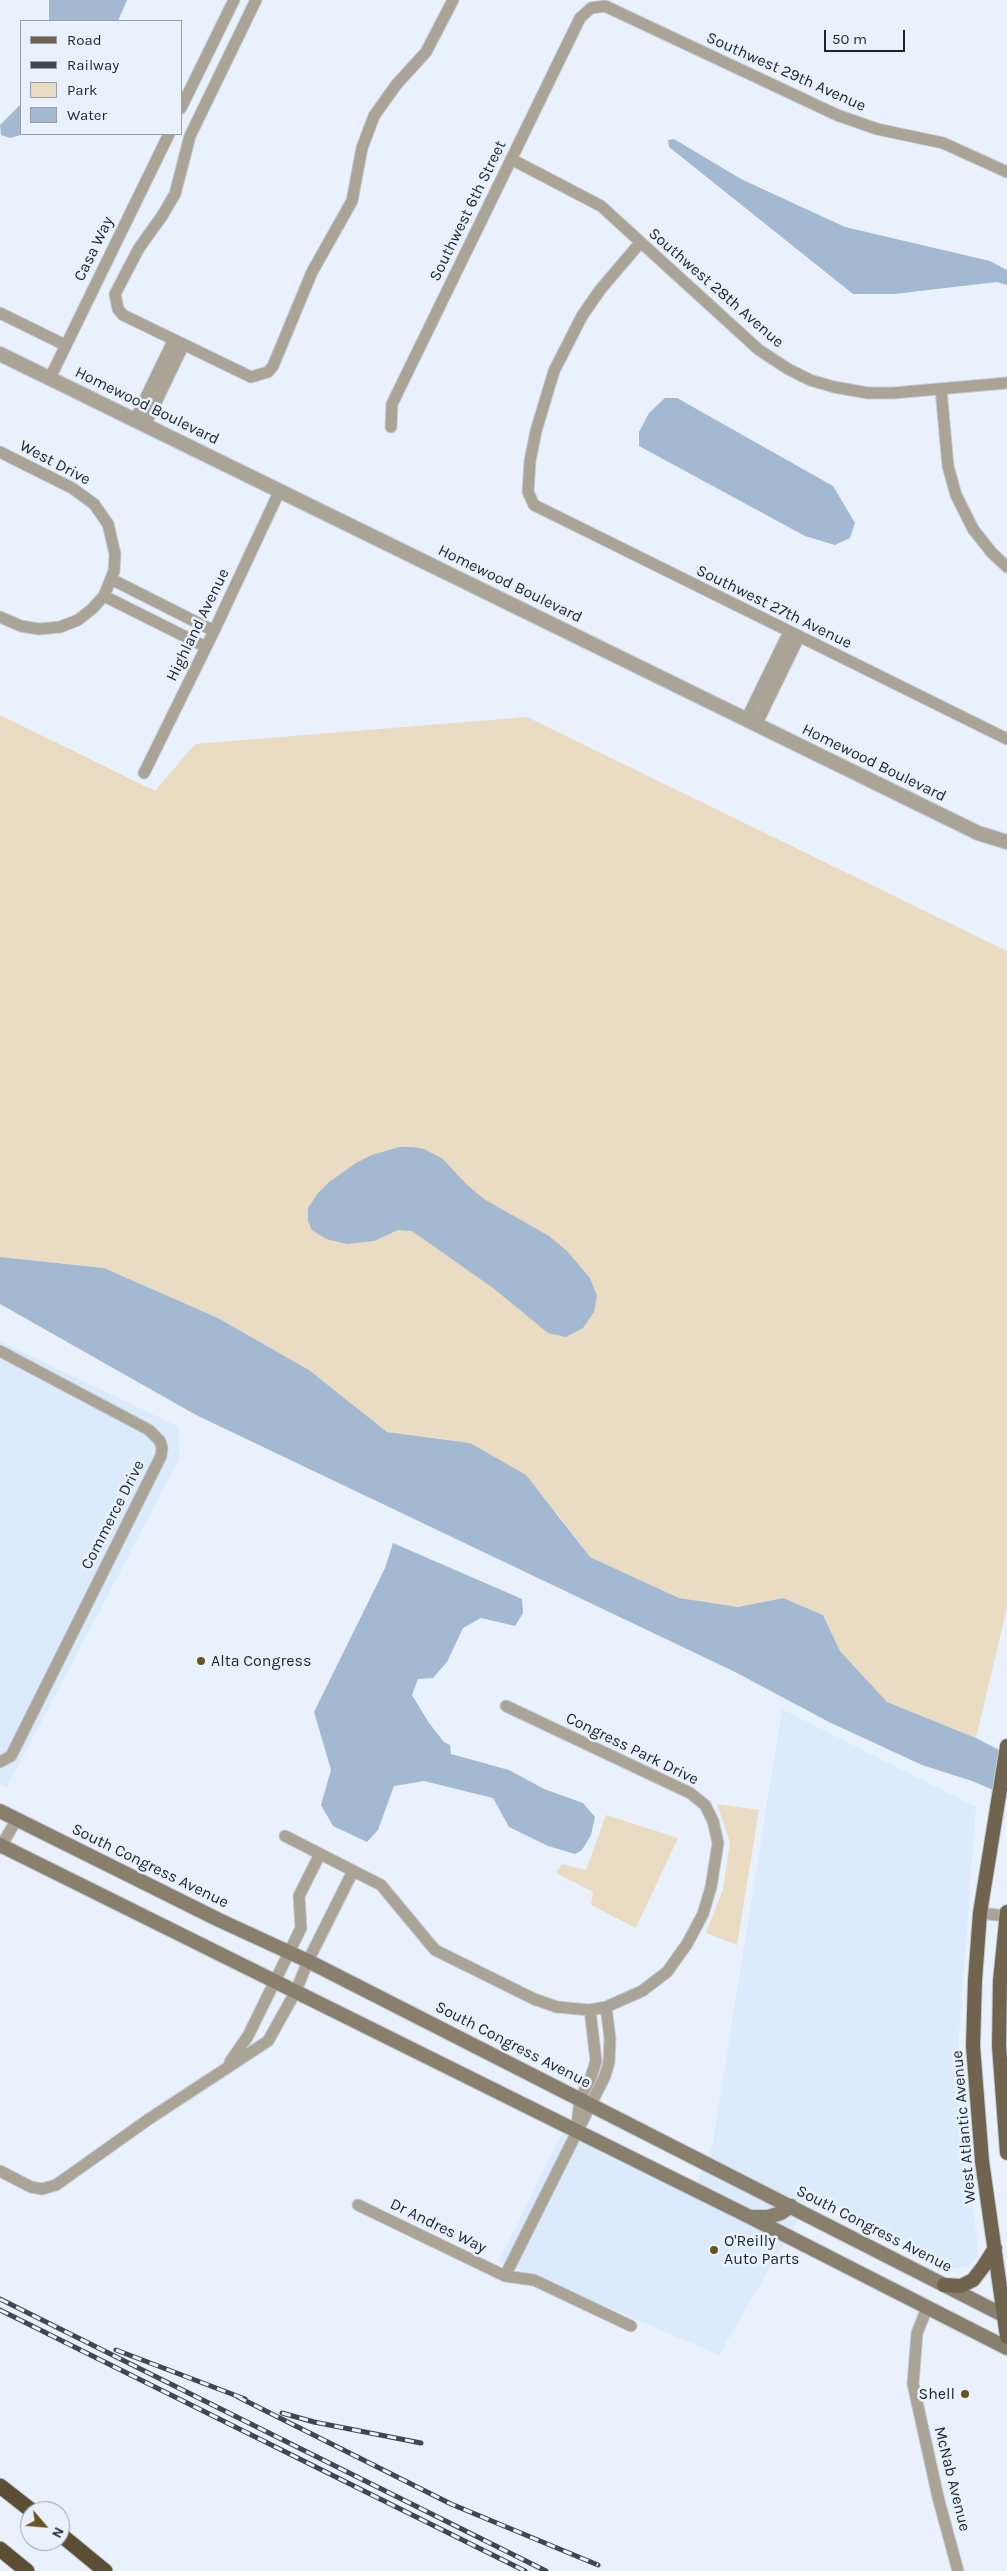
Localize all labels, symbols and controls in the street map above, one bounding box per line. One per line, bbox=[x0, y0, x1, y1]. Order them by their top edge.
legend bbox=[20, 20, 182, 135]
scale bar bbox=[827, 20, 908, 52]
street label: Southwest 29th Avenue bbox=[703, 28, 869, 116]
text: 50 m bbox=[832, 30, 867, 48]
text: Road bbox=[67, 31, 102, 49]
text: Railway bbox=[67, 56, 119, 74]
text: Park bbox=[67, 81, 97, 99]
text: Water bbox=[67, 106, 107, 124]
street label: Southwest 6th Street bbox=[426, 137, 510, 285]
street label: Casa Way bbox=[70, 213, 118, 285]
street label: Southwest 28th Avenue bbox=[644, 224, 788, 352]
street label: Homewood Boulevard bbox=[72, 363, 222, 449]
street label: West Drive bbox=[16, 436, 94, 490]
street label: Homewood Boulevard bbox=[435, 541, 585, 627]
street label: Southwest 27th Avenue bbox=[693, 561, 855, 653]
street label: Highland Avenue bbox=[162, 566, 234, 684]
street label: Homewood Boulevard bbox=[799, 720, 949, 806]
street label: Commerce Drive bbox=[77, 1457, 149, 1573]
place label: Alta Congress bbox=[211, 1651, 311, 1671]
marker: Alta Congress bbox=[195, 1655, 207, 1667]
street label: Congress Park Drive bbox=[562, 1708, 702, 1790]
street label: South Congress Avenue bbox=[68, 1820, 232, 1912]
street label: South Congress Avenue bbox=[432, 1997, 594, 2093]
street label: West Atlantic Avenue bbox=[948, 2050, 980, 2204]
street label: South Congress Avenue bbox=[793, 2181, 955, 2277]
street label: Dr Andres Way bbox=[387, 2194, 489, 2258]
place label: O'Reilly Auto Parts bbox=[724, 2231, 799, 2269]
marker: O'Reilly Auto Parts bbox=[708, 2244, 720, 2256]
place label: Shell bbox=[918, 2384, 955, 2404]
marker: Shell bbox=[959, 2388, 971, 2400]
street label: McNab Avenue bbox=[930, 2425, 974, 2533]
north arrow bbox=[20, 2501, 70, 2551]
text: N bbox=[48, 2524, 68, 2541]

